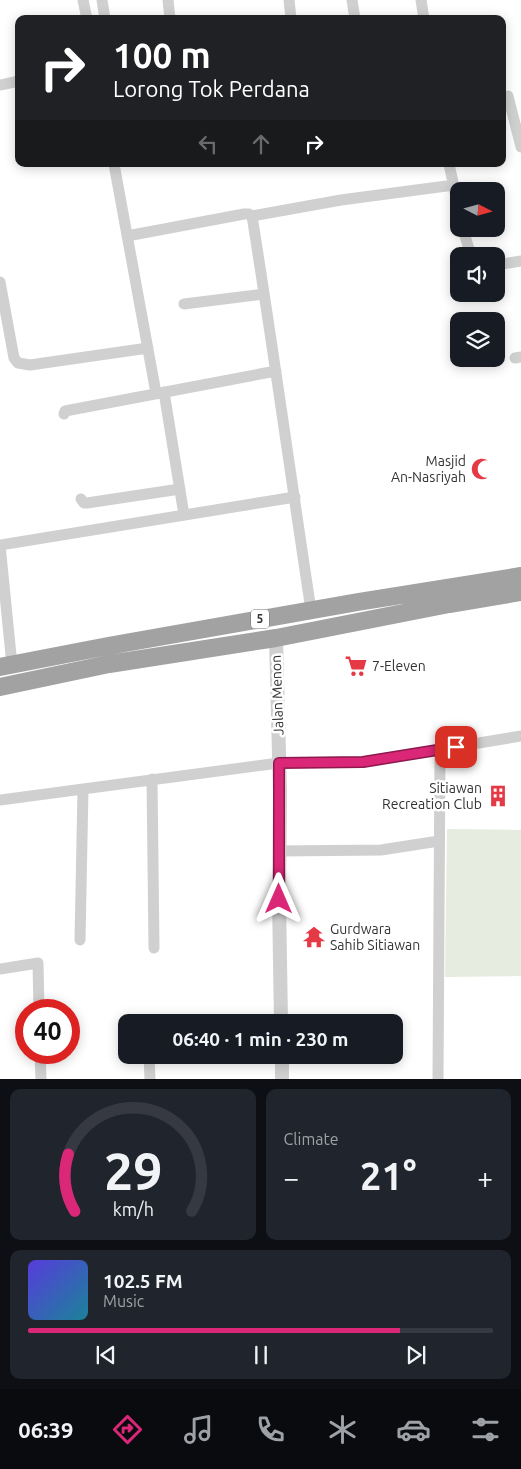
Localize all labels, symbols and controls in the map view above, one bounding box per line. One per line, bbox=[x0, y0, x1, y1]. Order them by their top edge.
icon: right bbox=[30, 35, 95, 100]
text: 100 m bbox=[113, 35, 211, 75]
text: Lorong Tok Perdana bbox=[113, 76, 310, 101]
icon: left bbox=[194, 130, 222, 158]
icon: ahead bbox=[247, 130, 275, 158]
icon: right bbox=[300, 130, 328, 158]
north arrow bbox=[450, 182, 505, 238]
map controls bbox=[450, 182, 505, 367]
button: sound bbox=[450, 247, 505, 302]
button: layers bbox=[450, 312, 505, 367]
place label: Masjid An-Nasriyah bbox=[391, 453, 466, 485]
mosque icon: Masjid An-Nasriyah bbox=[469, 456, 495, 482]
road number: 5 bbox=[251, 610, 269, 628]
supermarket icon: 7-Eleven bbox=[343, 653, 369, 679]
street label: Jalan Menon bbox=[268, 655, 286, 735]
place label: 7-Eleven bbox=[372, 658, 426, 674]
pin bbox=[435, 726, 477, 768]
icon: arrive bbox=[442, 733, 470, 761]
place label: Sitiawan Recreation Club bbox=[382, 780, 482, 812]
building icon: Sitiawan Recreation Club bbox=[485, 783, 511, 809]
position arrow bbox=[252, 872, 304, 924]
place label: Gurdwara Sahib Sitiawan bbox=[330, 921, 420, 953]
temple icon: Gurdwara Sahib Sitiawan bbox=[301, 924, 327, 950]
speed limit sign: 40 bbox=[15, 999, 80, 1064]
text: 06:40 · 1 min · 230 m bbox=[173, 1028, 348, 1050]
text: Climate bbox=[284, 1130, 339, 1148]
text: 29 bbox=[103, 1142, 162, 1200]
text: 21° bbox=[360, 1155, 416, 1197]
text: − bbox=[284, 1162, 299, 1193]
text: + bbox=[477, 1162, 493, 1193]
text: km/h bbox=[112, 1199, 153, 1219]
text: 102.5 FM bbox=[103, 1270, 183, 1292]
text: Music bbox=[103, 1292, 144, 1310]
icon: previous bbox=[92, 1341, 120, 1369]
icon: pause bbox=[247, 1341, 275, 1369]
icon: next bbox=[402, 1341, 430, 1369]
icon: directions bbox=[110, 1412, 145, 1447]
icon: music bbox=[181, 1412, 216, 1447]
icon: phone bbox=[253, 1412, 288, 1447]
icon: climate bbox=[325, 1412, 360, 1447]
icon: car bbox=[396, 1412, 431, 1447]
icon: filters bbox=[468, 1412, 503, 1447]
text: 06:39 bbox=[18, 1417, 73, 1442]

